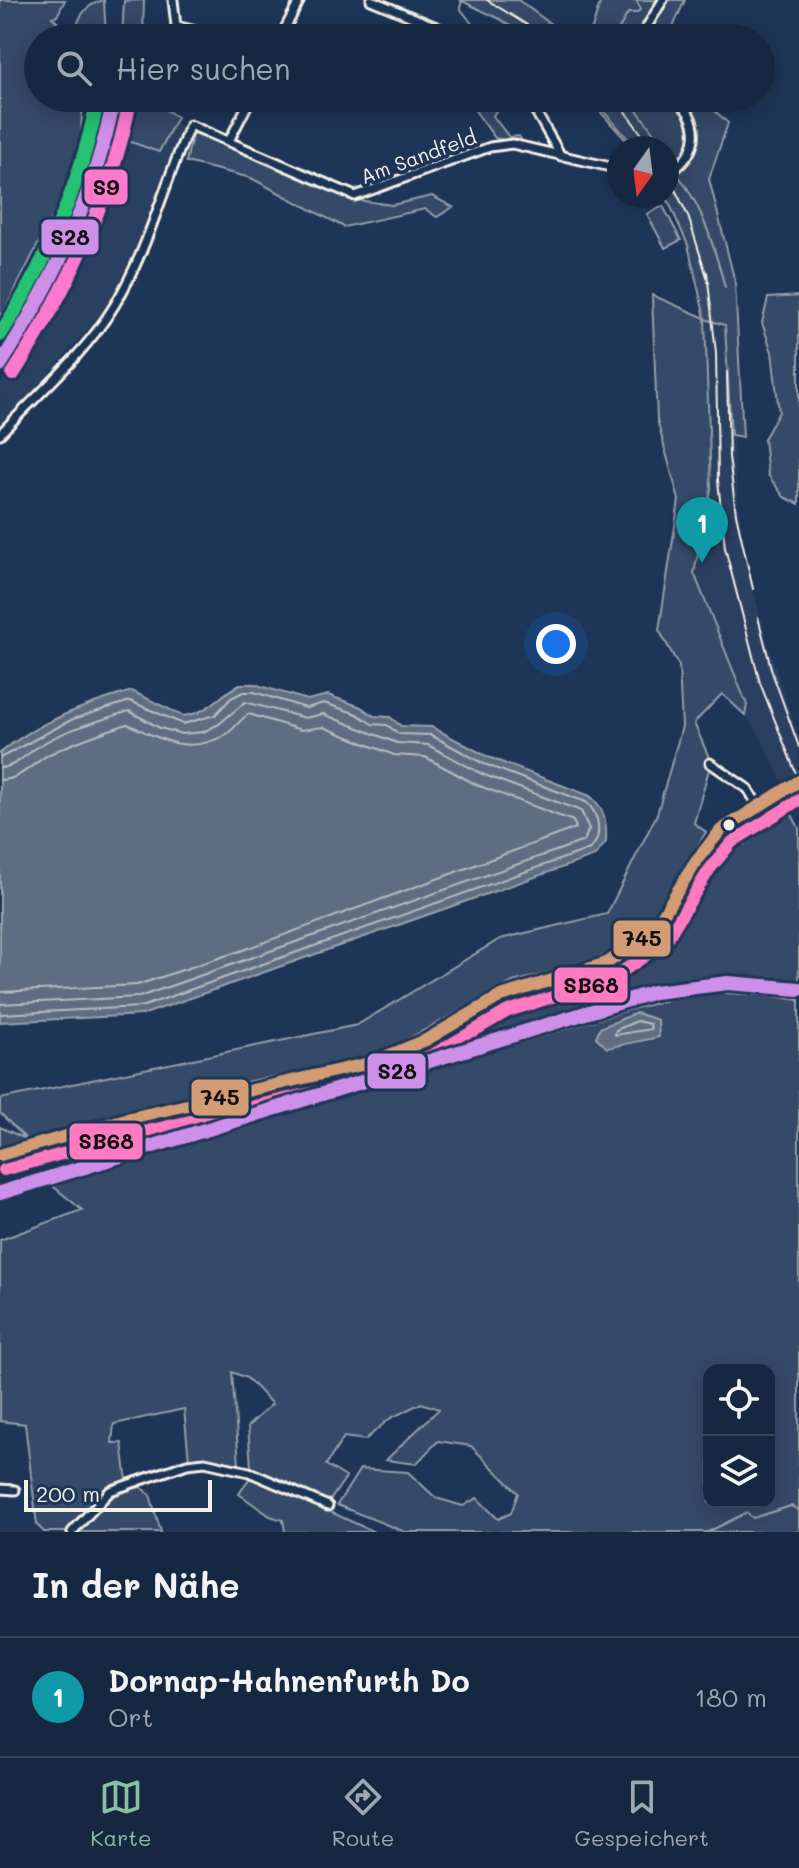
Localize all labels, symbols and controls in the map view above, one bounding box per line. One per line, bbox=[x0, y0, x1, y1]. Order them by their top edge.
search box bbox=[24, 24, 775, 112]
icon: search bbox=[52, 46, 96, 90]
text: Hier suchen bbox=[116, 48, 291, 88]
street label: Am Sandfeld bbox=[356, 123, 480, 189]
north arrow bbox=[607, 136, 679, 208]
line badge: S9 bbox=[83, 168, 129, 206]
text: S9 bbox=[93, 172, 120, 201]
line badge: S28 bbox=[40, 218, 100, 256]
text: S28 bbox=[50, 222, 90, 251]
pin: 1 bbox=[676, 497, 728, 563]
your location bbox=[536, 624, 576, 664]
unlabelled marker bbox=[721, 817, 737, 833]
line badge: 745 bbox=[612, 919, 672, 958]
text: 745 bbox=[622, 923, 662, 952]
line badge: SB68 bbox=[553, 966, 629, 1004]
text: SB68 bbox=[563, 970, 619, 999]
line badge: S28 bbox=[366, 1052, 427, 1090]
text: S28 bbox=[377, 1056, 417, 1085]
line badge: 745 bbox=[190, 1078, 250, 1117]
text: 745 bbox=[200, 1082, 240, 1111]
line badge: SB68 bbox=[68, 1122, 144, 1161]
text: SB68 bbox=[78, 1126, 134, 1155]
map controls bbox=[703, 1364, 775, 1508]
button: locate bbox=[703, 1364, 775, 1436]
button: layers bbox=[703, 1436, 775, 1508]
scale bar bbox=[24, 1476, 212, 1512]
text: 200 m bbox=[36, 1479, 100, 1508]
text: In der Nähe bbox=[32, 1562, 240, 1607]
text: Dornap-Hahnenfurth Do bbox=[108, 1660, 470, 1700]
text: 1 bbox=[52, 1680, 64, 1714]
text: 180 m bbox=[695, 1680, 767, 1714]
text: Ort bbox=[108, 1700, 153, 1734]
tab: Karte bbox=[90, 1775, 152, 1852]
tab: Route bbox=[332, 1775, 394, 1852]
tab: Gespeichert bbox=[575, 1775, 709, 1852]

